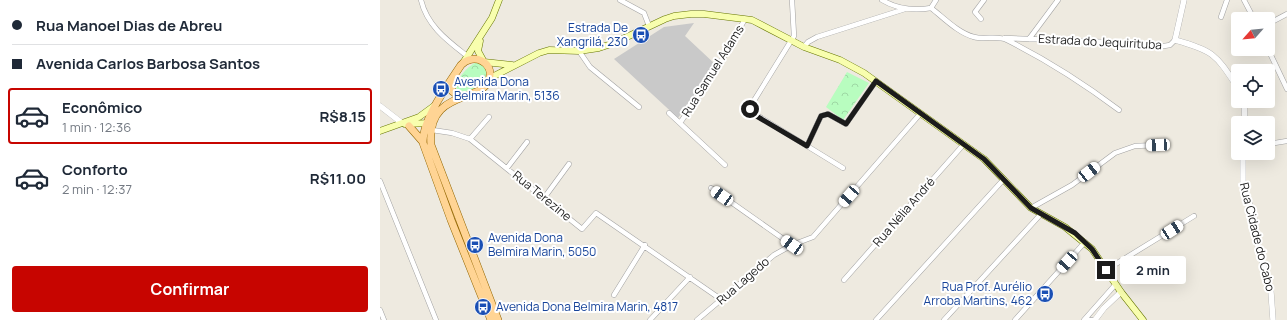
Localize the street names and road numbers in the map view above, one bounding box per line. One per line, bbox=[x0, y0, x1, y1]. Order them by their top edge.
street label: Rua Samuel Adams bbox=[677, 22, 748, 120]
street label: Estrada do Jequirituba bbox=[1038, 30, 1162, 53]
street label: Rua Terezine bbox=[509, 167, 575, 225]
street label: Rua Nélia André bbox=[869, 173, 939, 250]
street label: Rua Cidade do Cabo bbox=[1236, 181, 1279, 293]
street label: Rua Lagedo bbox=[713, 253, 773, 308]

